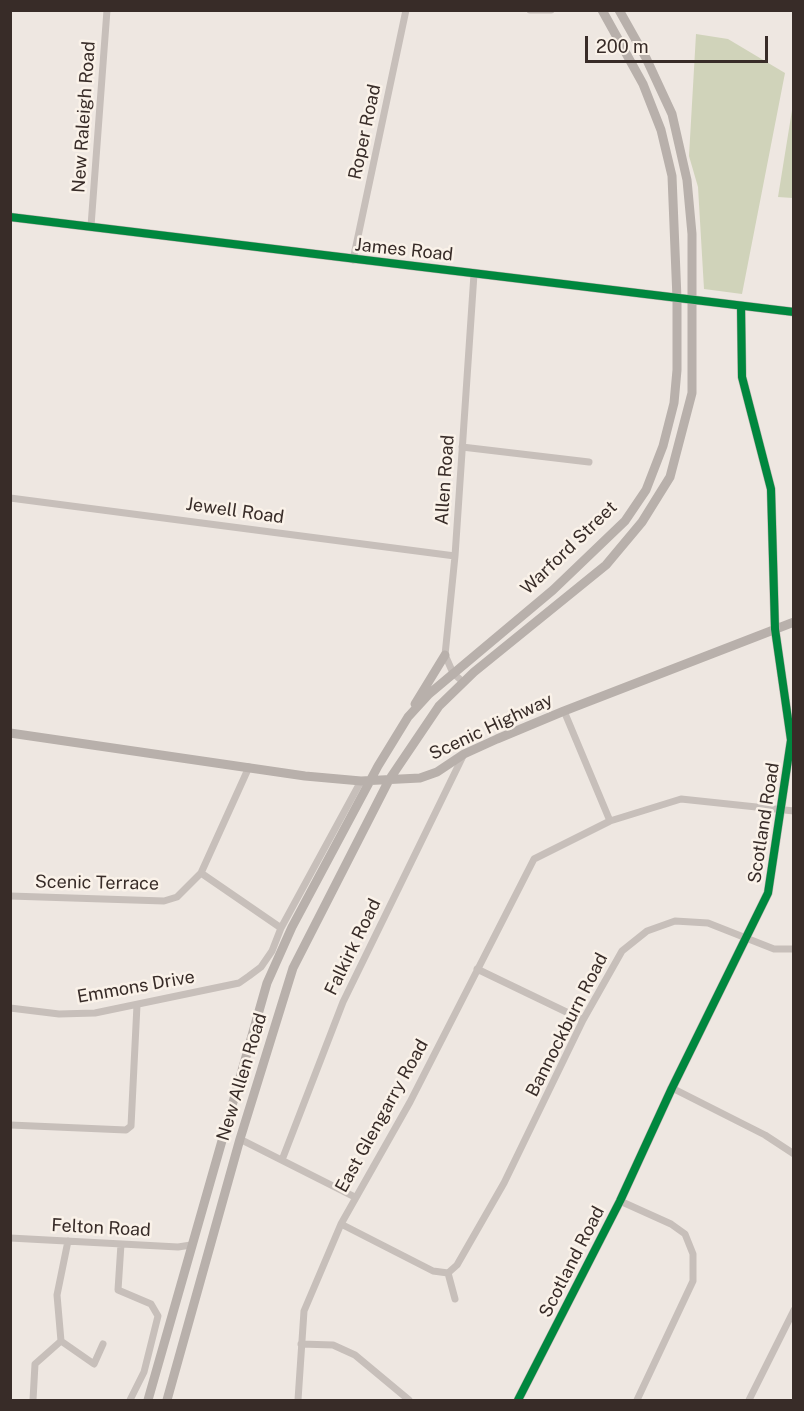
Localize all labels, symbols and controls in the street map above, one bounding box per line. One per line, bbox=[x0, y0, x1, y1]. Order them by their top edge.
scale bar bbox=[588, 24, 771, 62]
text: 200 m bbox=[596, 36, 649, 57]
street label: New Raleigh Road bbox=[68, 40, 100, 194]
street label: Roper Road bbox=[344, 82, 386, 182]
street label: James Road bbox=[354, 234, 454, 266]
street label: Allen Road bbox=[431, 434, 459, 526]
street label: Jewell Road bbox=[185, 493, 285, 529]
street label: Warford Street bbox=[516, 497, 622, 599]
street label: Scenic Highway bbox=[426, 689, 556, 765]
street label: Scotland Road bbox=[744, 761, 784, 885]
street label: Scenic Terrace bbox=[35, 871, 159, 895]
street label: Falkirk Road bbox=[320, 895, 386, 999]
street label: Bannockburn Road bbox=[521, 950, 613, 1100]
street label: Emmons Drive bbox=[75, 966, 197, 1008]
street label: New Allen Road bbox=[212, 1010, 272, 1144]
street label: East Glengarry Road bbox=[331, 1036, 433, 1196]
street label: Scotland Road bbox=[535, 1203, 609, 1321]
street label: Felton Road bbox=[51, 1215, 151, 1241]

